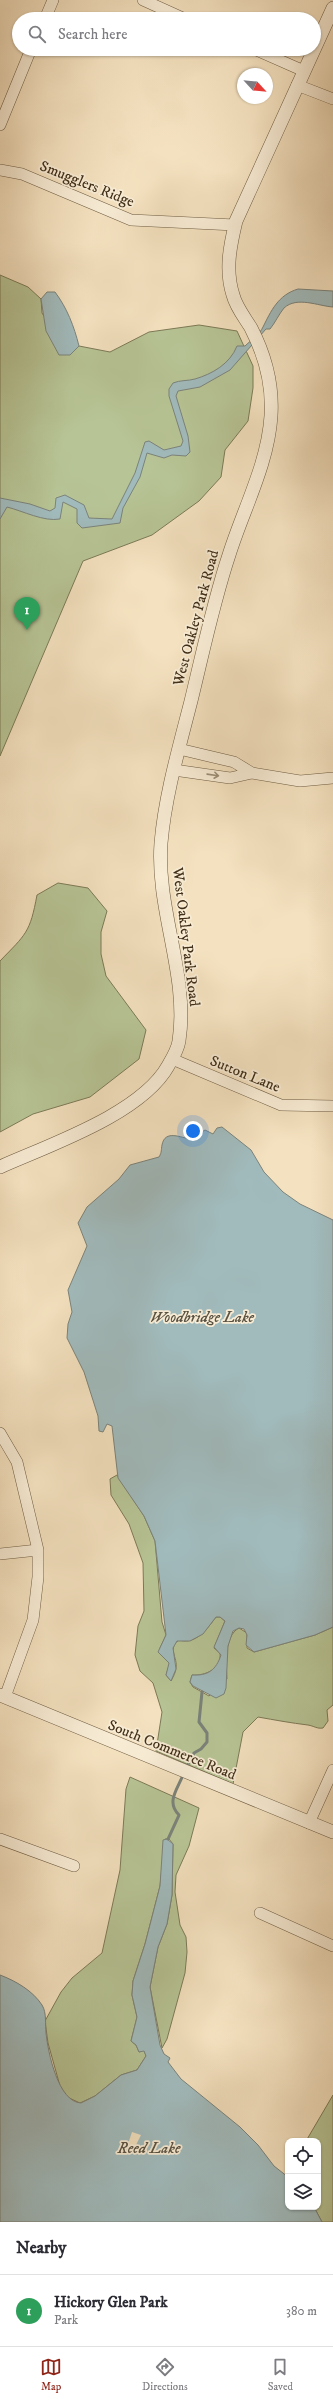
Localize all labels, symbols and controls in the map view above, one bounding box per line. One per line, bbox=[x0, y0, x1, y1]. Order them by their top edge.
search box bbox=[12, 12, 321, 56]
icon: search bbox=[26, 23, 48, 45]
text: Search here bbox=[58, 25, 127, 44]
north arrow bbox=[237, 68, 273, 104]
street label: Smugglers Ridge bbox=[37, 156, 137, 212]
street label: West Oakley Park Road bbox=[168, 547, 223, 689]
pin: 1 bbox=[14, 597, 40, 630]
one-way arrow bbox=[206, 771, 219, 779]
street label: West Oakley Park Road bbox=[168, 865, 204, 1008]
street label: Sutton Lane bbox=[207, 1051, 283, 1097]
your location bbox=[183, 1121, 203, 1141]
water label: Woodbridge Lake bbox=[150, 1307, 255, 1327]
street label: South Commerce Road bbox=[105, 1716, 239, 1785]
water label: Reed Lake bbox=[117, 2138, 181, 2158]
map controls bbox=[285, 2138, 321, 2210]
button: locate bbox=[285, 2138, 321, 2174]
button: layers bbox=[285, 2174, 321, 2210]
text: Nearby bbox=[16, 2237, 66, 2259]
text: Hickory Glen Park bbox=[54, 2293, 168, 2312]
text: 1 bbox=[27, 2303, 31, 2319]
text: 380 m bbox=[286, 2303, 317, 2319]
text: Park bbox=[54, 2312, 78, 2328]
tab: Map bbox=[40, 2356, 62, 2394]
tab: Directions bbox=[142, 2356, 188, 2394]
tab: Saved bbox=[268, 2356, 293, 2394]

